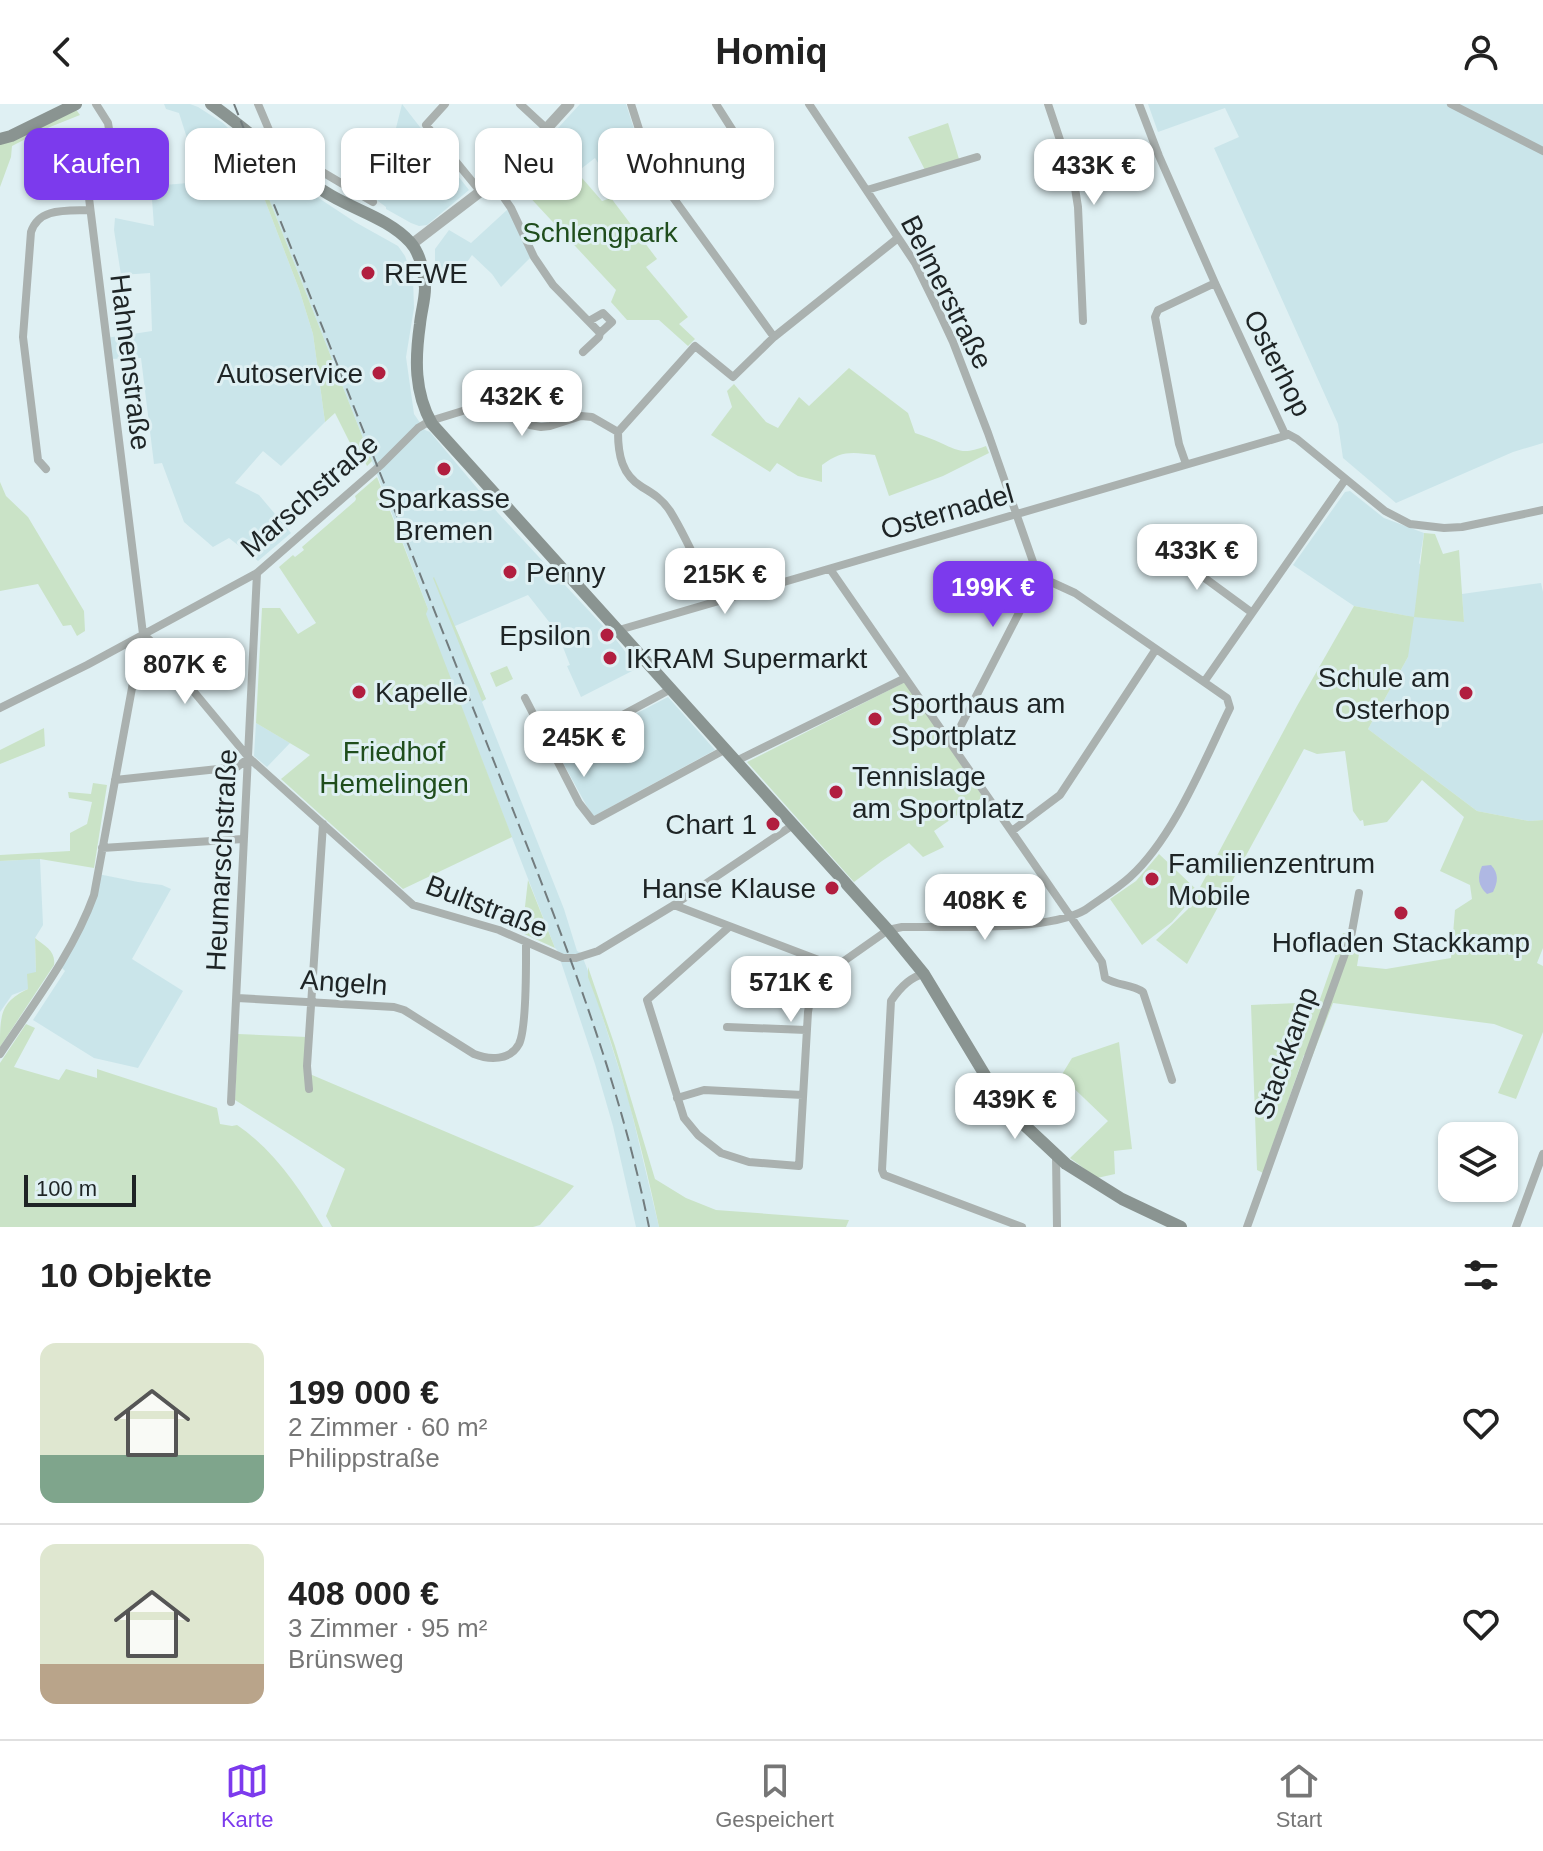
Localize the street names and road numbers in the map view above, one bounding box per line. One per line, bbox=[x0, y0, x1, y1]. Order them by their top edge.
street label: Belmerstraße bbox=[895, 210, 999, 374]
street label: Hahnenstraße bbox=[104, 272, 157, 452]
street label: Osterhop bbox=[1238, 305, 1318, 422]
street label: Marschstraße bbox=[235, 428, 384, 563]
street label: Osternadel bbox=[877, 478, 1017, 545]
street label: Heumarschstraße bbox=[200, 748, 243, 972]
street label: Bultstraße bbox=[422, 869, 552, 944]
street label: Angeln bbox=[299, 964, 389, 1001]
street label: Stackkamp bbox=[1247, 983, 1324, 1124]

